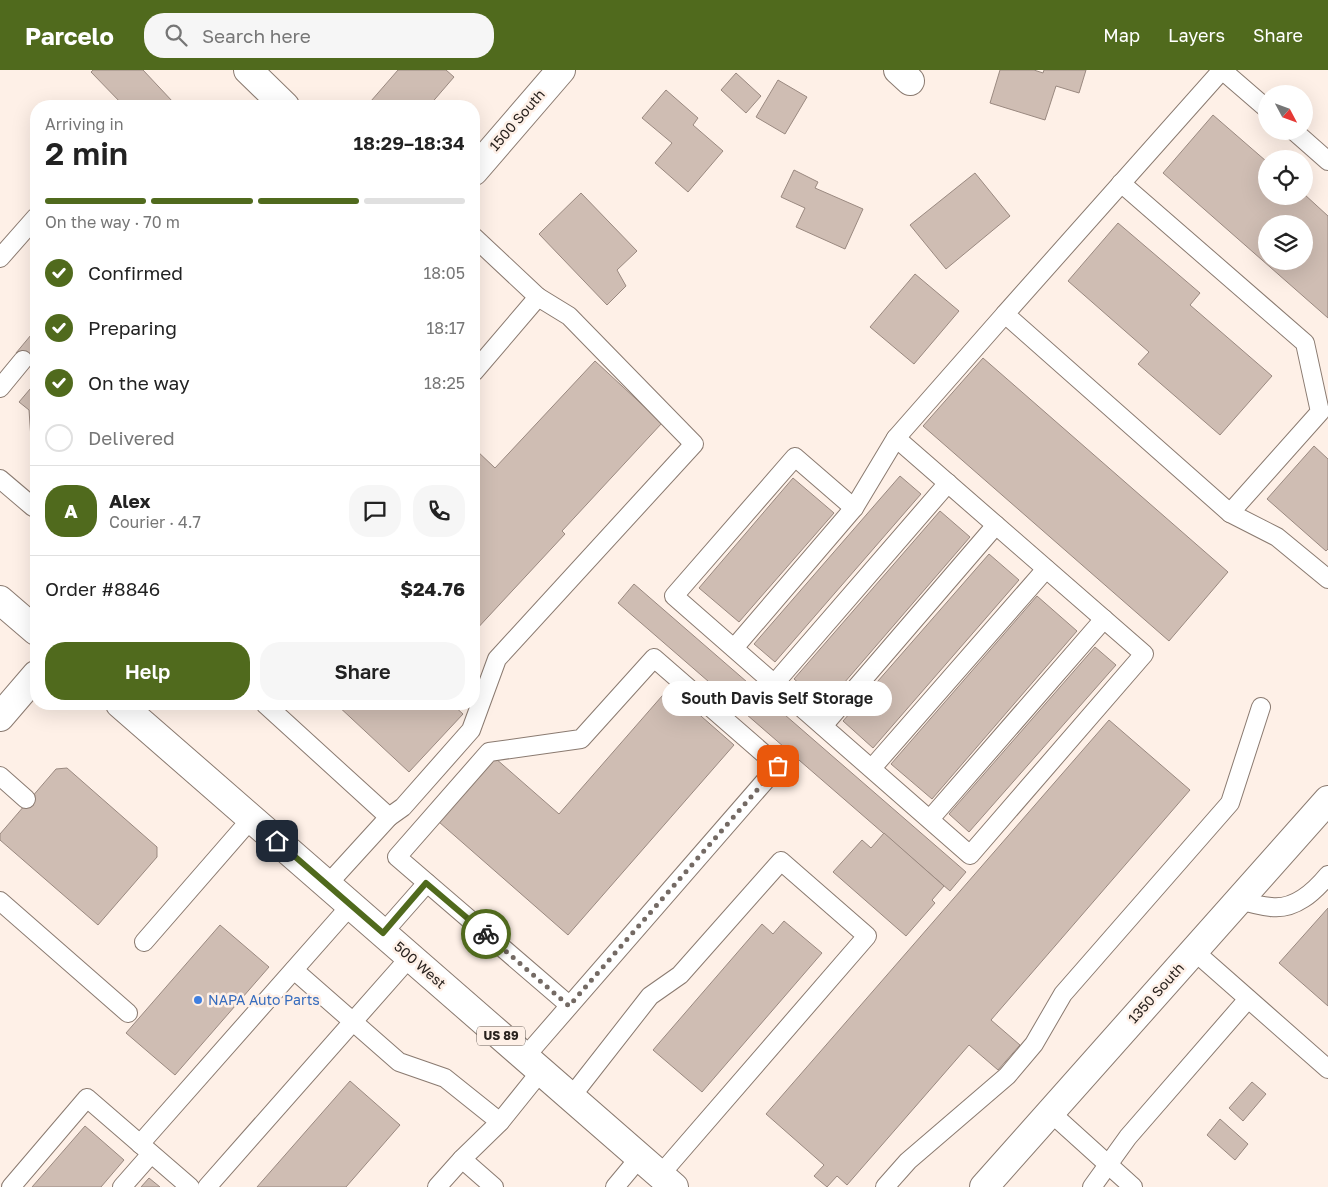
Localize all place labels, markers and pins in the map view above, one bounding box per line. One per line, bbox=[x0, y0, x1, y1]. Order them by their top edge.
callout: South Davis Self Storage bbox=[663, 681, 893, 716]
pin bbox=[757, 745, 799, 787]
pin bbox=[256, 820, 298, 862]
place label: NAPA Auto Parts bbox=[208, 991, 320, 1008]
marker: NAPA Auto Parts bbox=[192, 994, 204, 1006]

